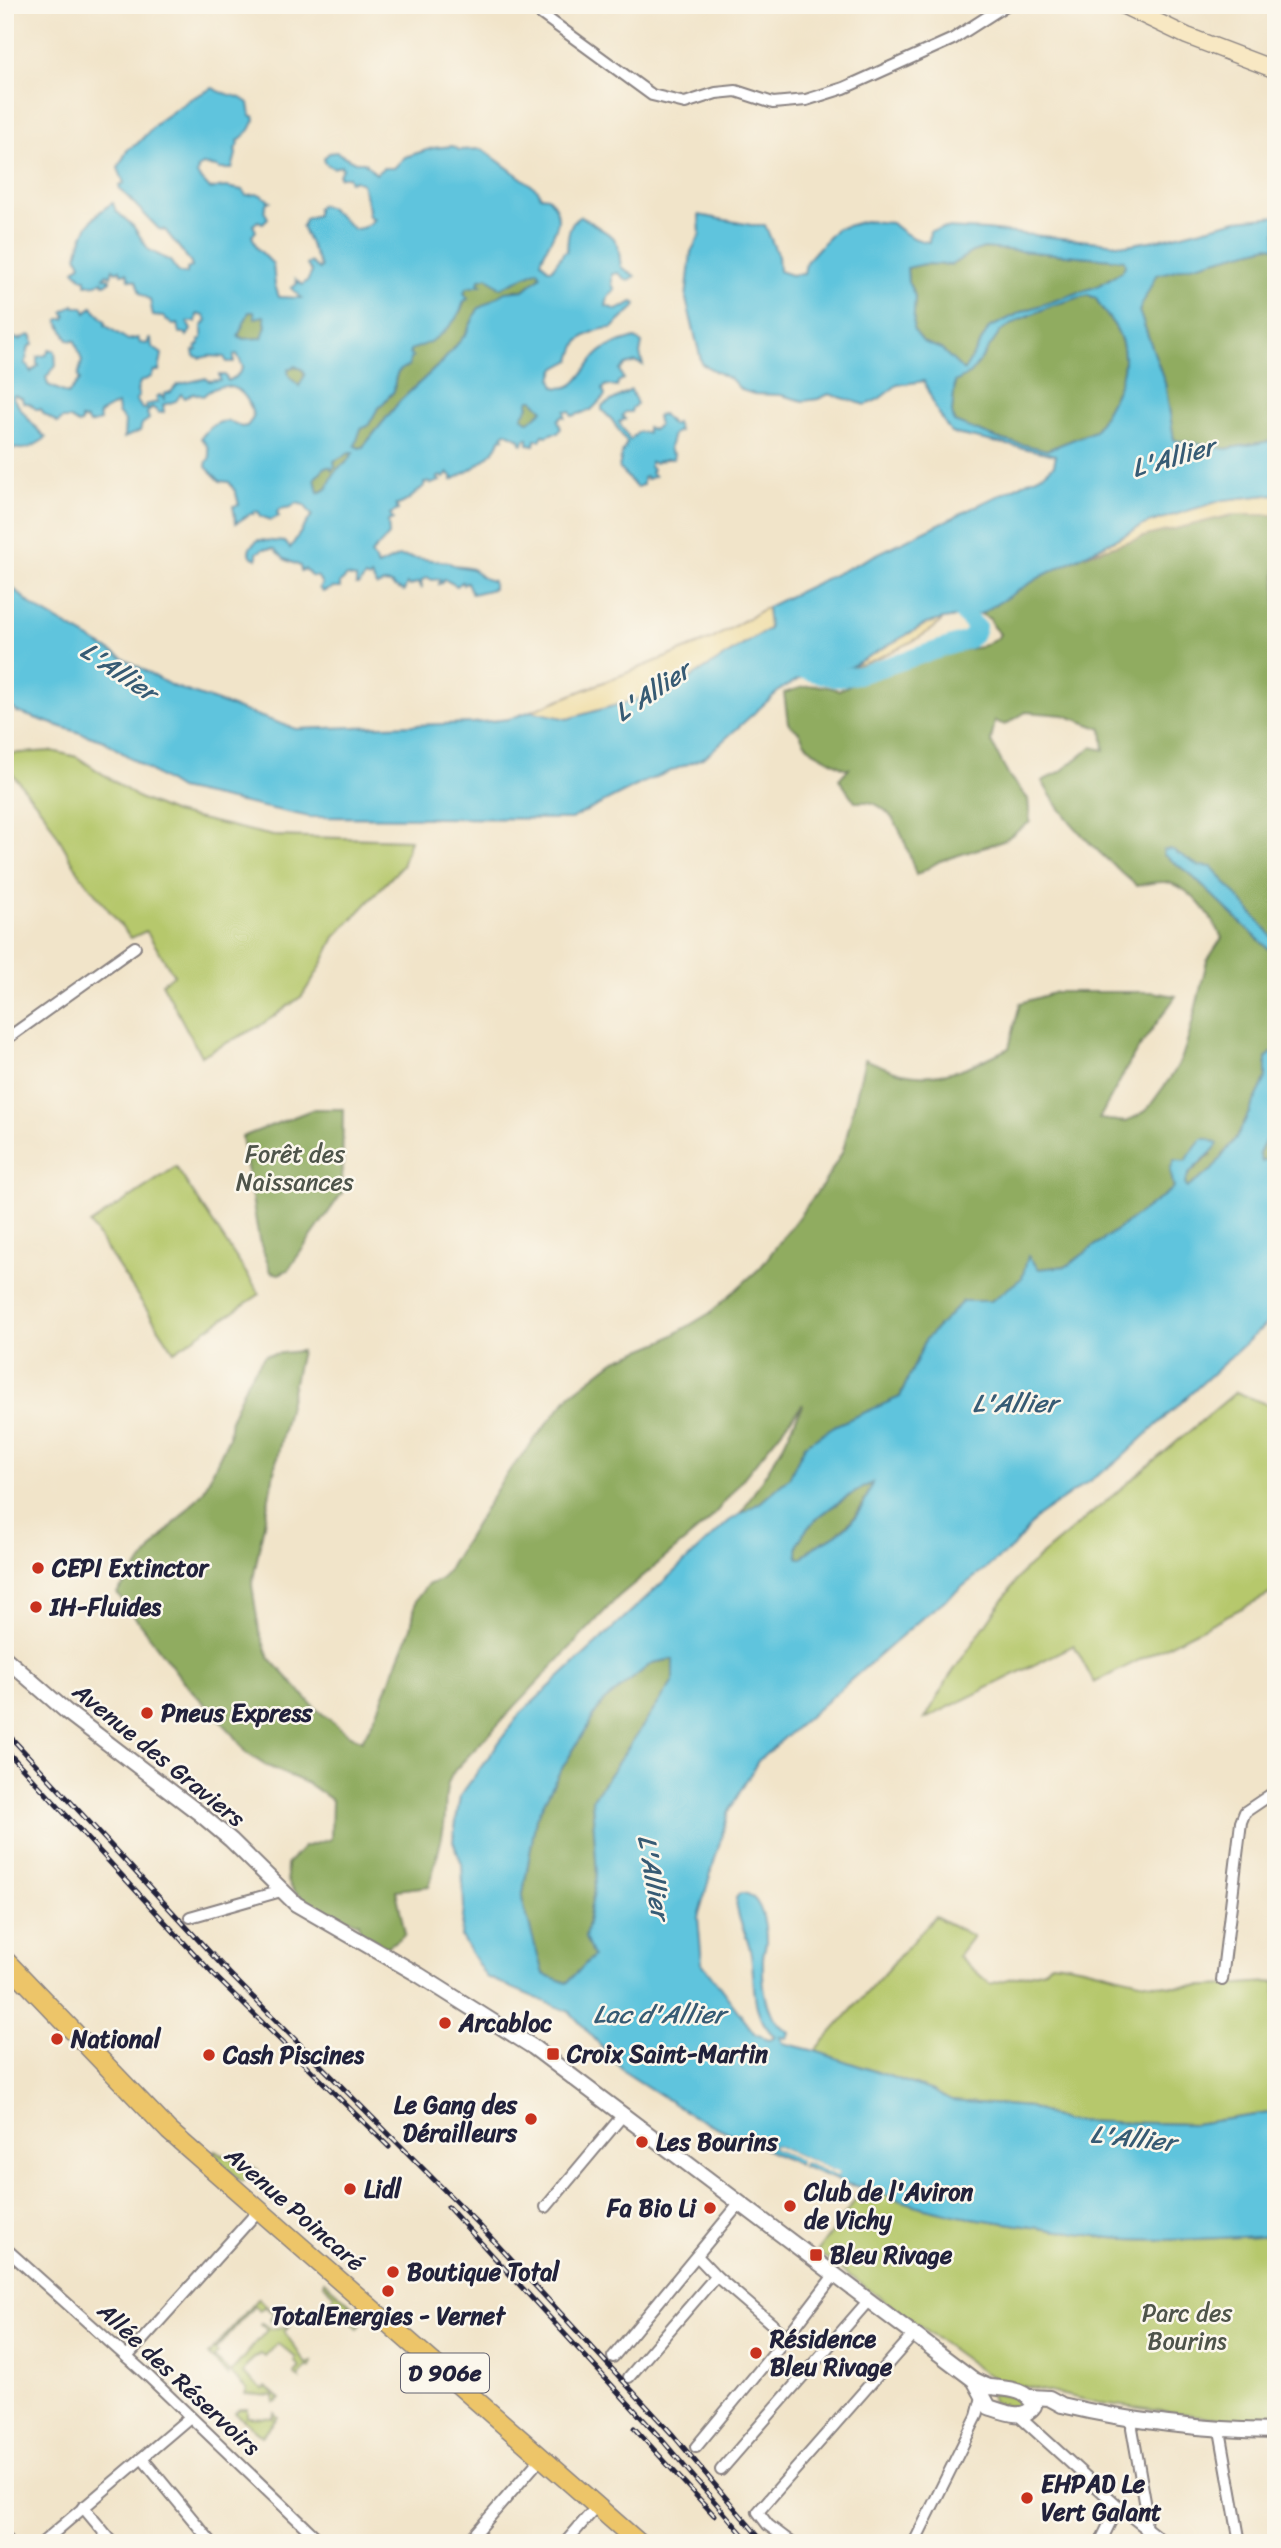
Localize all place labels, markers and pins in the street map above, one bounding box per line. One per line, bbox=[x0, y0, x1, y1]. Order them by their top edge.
place label: CEPI Extinctor bbox=[51, 1547, 210, 1589]
marker: CEPI Extinctor bbox=[30, 1560, 46, 1576]
place label: IH-Fluides bbox=[48, 1586, 162, 1628]
marker: IH-Fluides bbox=[28, 1599, 44, 1615]
place label: Pneus Express bbox=[161, 1692, 313, 1734]
marker: Pneus Express bbox=[139, 1705, 155, 1721]
place label: Arcabloc bbox=[458, 2002, 552, 2044]
marker: Arcabloc bbox=[437, 2015, 453, 2031]
place label: National bbox=[70, 2018, 162, 2060]
marker: National bbox=[49, 2031, 65, 2047]
place label: Croix Saint-Martin bbox=[566, 2033, 768, 2075]
place label: Cash Piscines bbox=[222, 2034, 365, 2076]
marker: Croix Saint-Martin bbox=[545, 2046, 561, 2062]
marker: Cash Piscines bbox=[201, 2047, 217, 2063]
place label: Le Gang des Dérailleurs bbox=[394, 2084, 518, 2154]
marker: Le Gang des Dérailleurs bbox=[523, 2111, 539, 2127]
place label: Les Bourins bbox=[656, 2121, 779, 2163]
marker: Les Bourins bbox=[634, 2134, 650, 2150]
place label: Lidl bbox=[364, 2168, 402, 2210]
place label: Club de l'Aviron de Vichy bbox=[803, 2171, 973, 2241]
marker: Lidl bbox=[342, 2181, 358, 2197]
place label: Fa Bio Li bbox=[606, 2187, 697, 2229]
marker: Club de l'Aviron de Vichy bbox=[782, 2198, 798, 2214]
marker: Fa Bio Li bbox=[702, 2200, 718, 2216]
place label: Bleu Rivage bbox=[830, 2234, 953, 2276]
marker: Bleu Rivage bbox=[808, 2247, 824, 2263]
place label: Boutique Total bbox=[407, 2251, 560, 2293]
marker: Boutique Total bbox=[385, 2264, 401, 2280]
marker: TotalEnergies - Vernet bbox=[380, 2283, 396, 2299]
place label: TotalEnergies - Vernet bbox=[271, 2295, 506, 2337]
place label: Résidence Bleu Rivage bbox=[769, 2318, 893, 2388]
marker: Résidence Bleu Rivage bbox=[748, 2345, 764, 2361]
place label: EHPAD Le Vert Galant bbox=[1041, 2463, 1162, 2533]
marker: EHPAD Le Vert Galant bbox=[1019, 2490, 1035, 2506]

